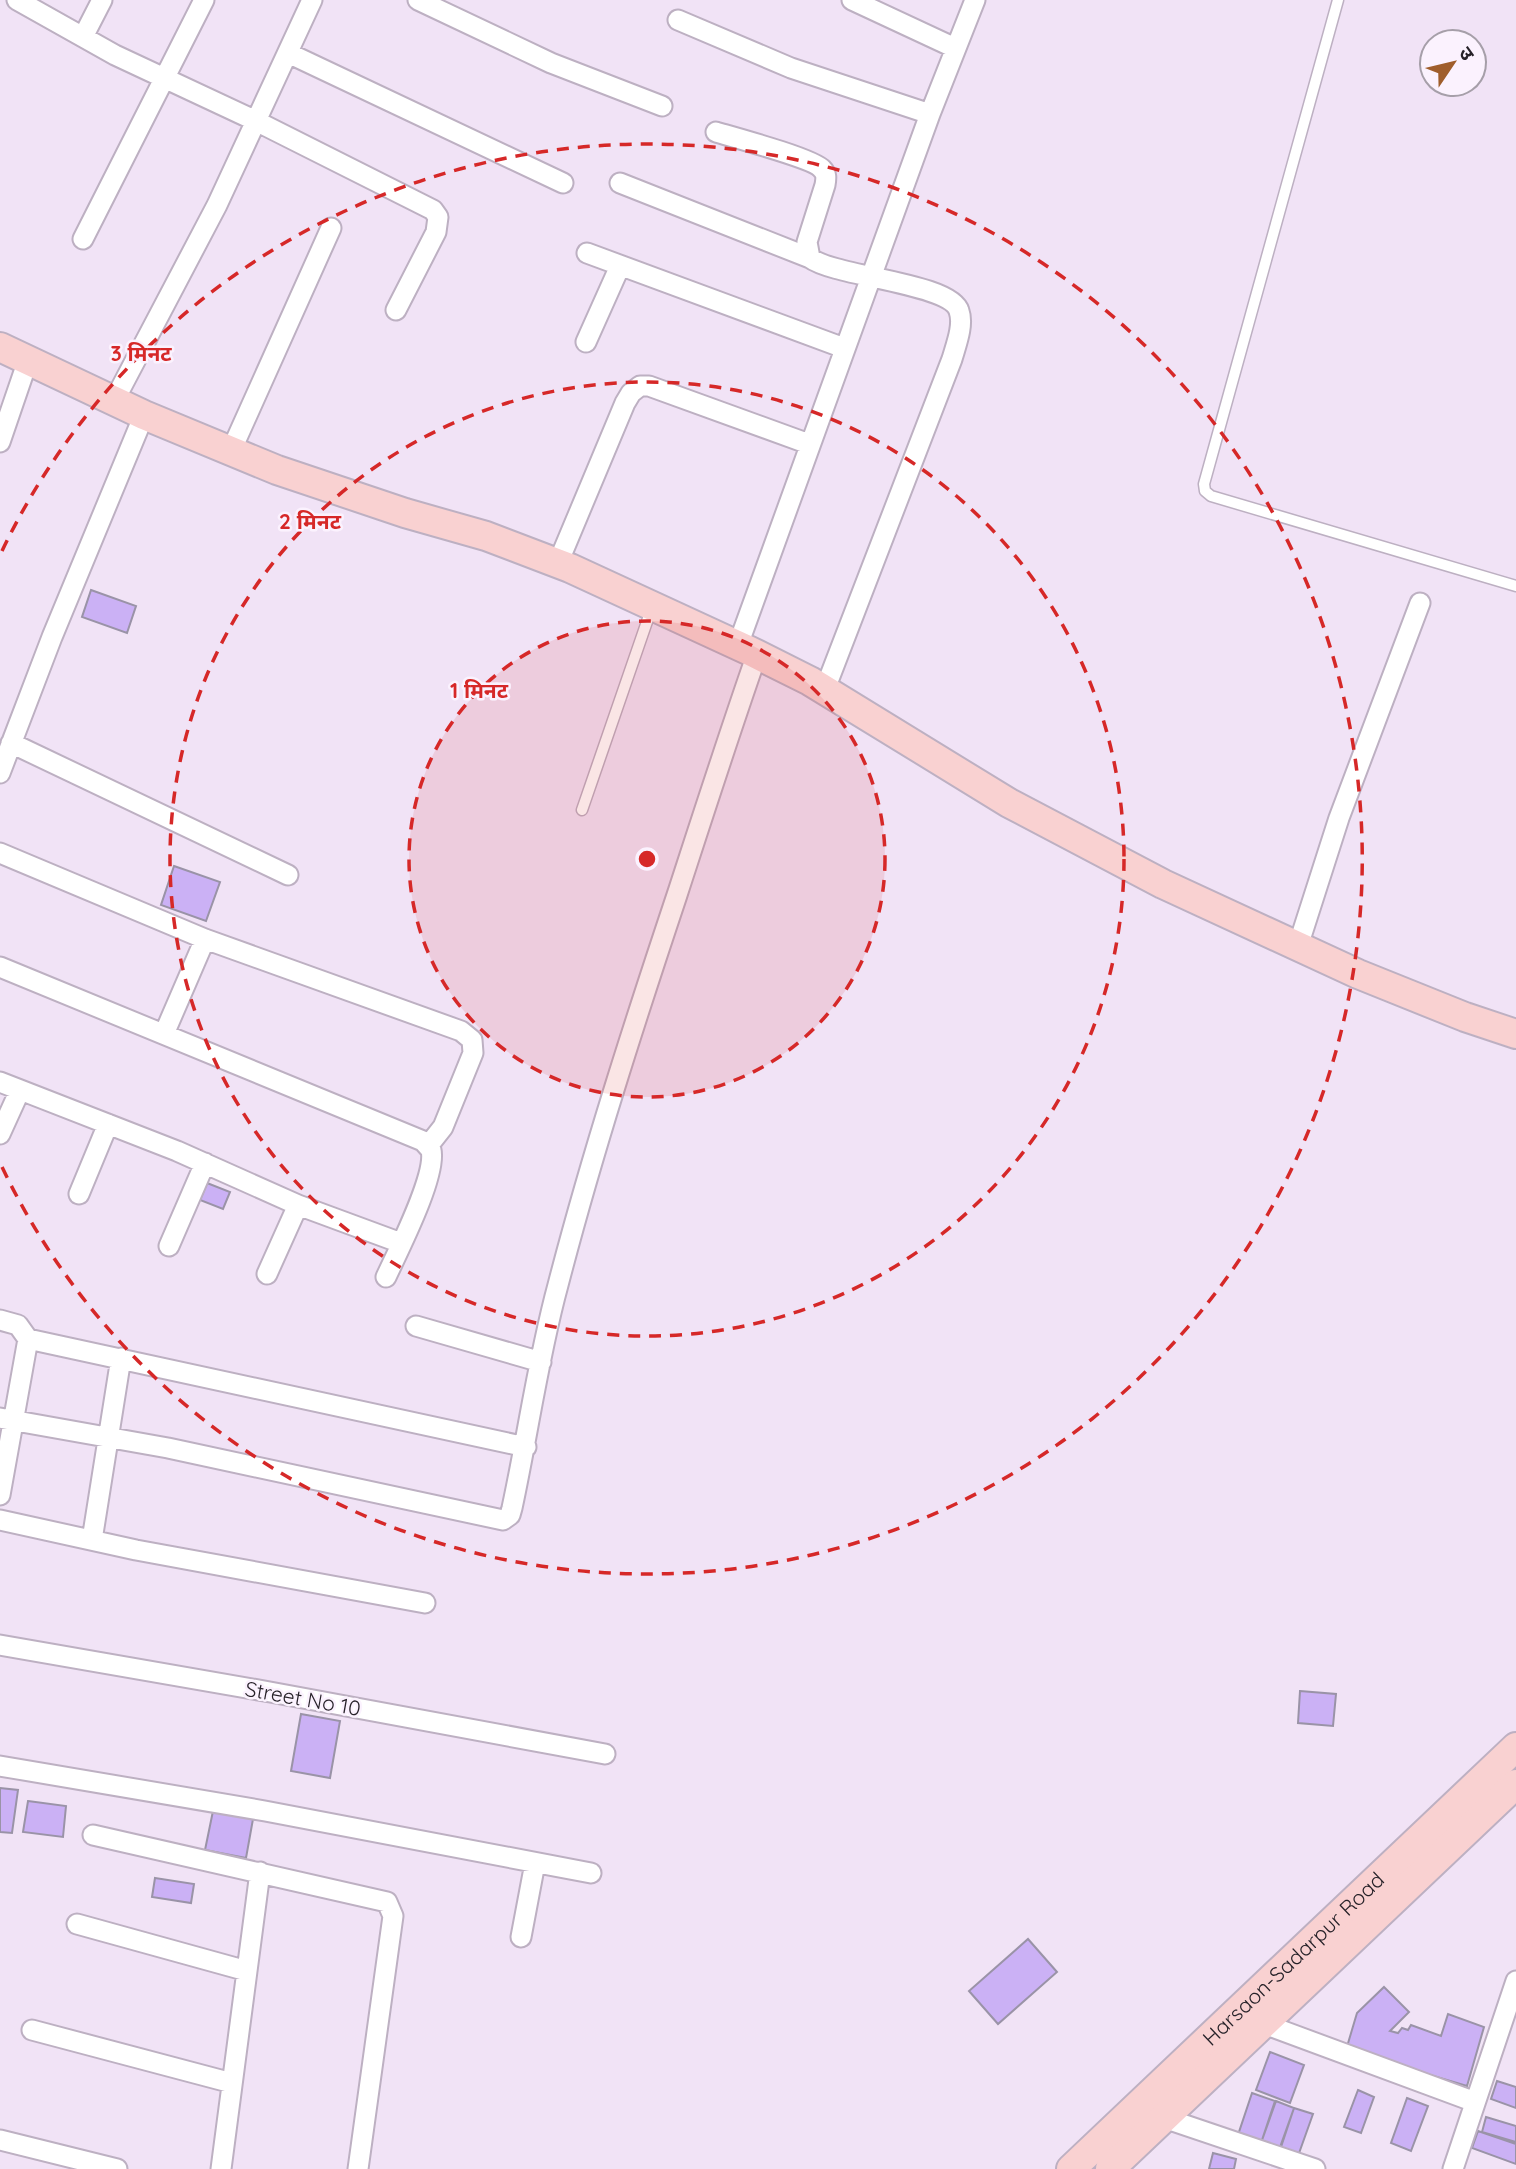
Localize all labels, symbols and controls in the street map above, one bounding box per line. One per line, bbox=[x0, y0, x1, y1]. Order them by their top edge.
north arrow bbox=[1418, 28, 1488, 98]
text: उ bbox=[1454, 42, 1480, 65]
text: 3 मिनट bbox=[110, 340, 172, 366]
text: 2 मिनट bbox=[279, 508, 342, 534]
text: 1 मिनट bbox=[450, 677, 509, 703]
centre of rings bbox=[635, 847, 659, 871]
street label: Street No 10 bbox=[243, 1675, 363, 1721]
street label: Harsaon-Sadarpur Road bbox=[1197, 1866, 1389, 2051]

